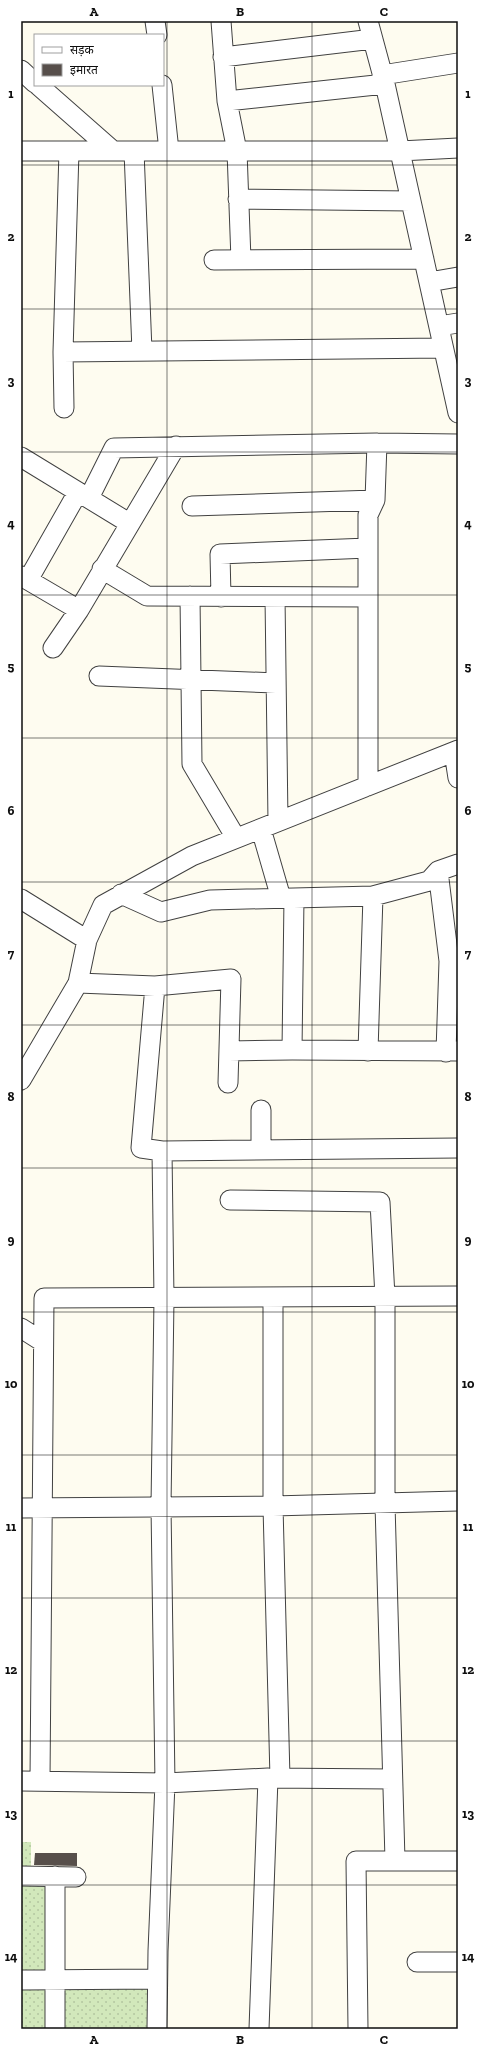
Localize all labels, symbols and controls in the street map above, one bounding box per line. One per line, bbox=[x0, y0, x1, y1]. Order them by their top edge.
text: A bbox=[90, 4, 99, 19]
text: B bbox=[236, 4, 244, 19]
text: C bbox=[380, 4, 388, 19]
legend bbox=[34, 34, 164, 86]
text: सड़क bbox=[70, 43, 95, 57]
text: इमारत bbox=[70, 63, 99, 77]
text: 1 bbox=[8, 86, 14, 101]
text: 1 bbox=[465, 86, 471, 101]
text: 2 bbox=[8, 229, 15, 244]
text: 2 bbox=[465, 229, 472, 244]
text: 3 bbox=[8, 373, 15, 388]
text: 3 bbox=[465, 373, 472, 388]
text: 4 bbox=[7, 516, 15, 531]
text: 4 bbox=[464, 516, 472, 531]
text: 5 bbox=[8, 659, 15, 674]
text: 5 bbox=[465, 659, 472, 674]
text: 6 bbox=[8, 803, 15, 818]
text: 6 bbox=[465, 803, 472, 818]
text: 7 bbox=[8, 946, 15, 961]
text: 7 bbox=[465, 946, 472, 961]
text: 8 bbox=[7, 1089, 15, 1104]
text: 8 bbox=[464, 1089, 472, 1104]
text: 9 bbox=[8, 1232, 15, 1247]
text: 9 bbox=[465, 1232, 472, 1247]
text: 10 bbox=[5, 1376, 18, 1391]
text: 10 bbox=[462, 1376, 475, 1391]
text: 11 bbox=[6, 1519, 17, 1534]
text: 11 bbox=[463, 1519, 474, 1534]
text: 12 bbox=[5, 1662, 17, 1677]
text: 12 bbox=[462, 1662, 474, 1677]
text: 13 bbox=[5, 1806, 17, 1821]
text: 13 bbox=[462, 1806, 474, 1821]
text: 14 bbox=[5, 1949, 18, 1964]
text: 14 bbox=[462, 1949, 475, 1964]
text: A bbox=[90, 2032, 99, 2047]
text: B bbox=[236, 2032, 244, 2047]
text: C bbox=[380, 2032, 388, 2047]

